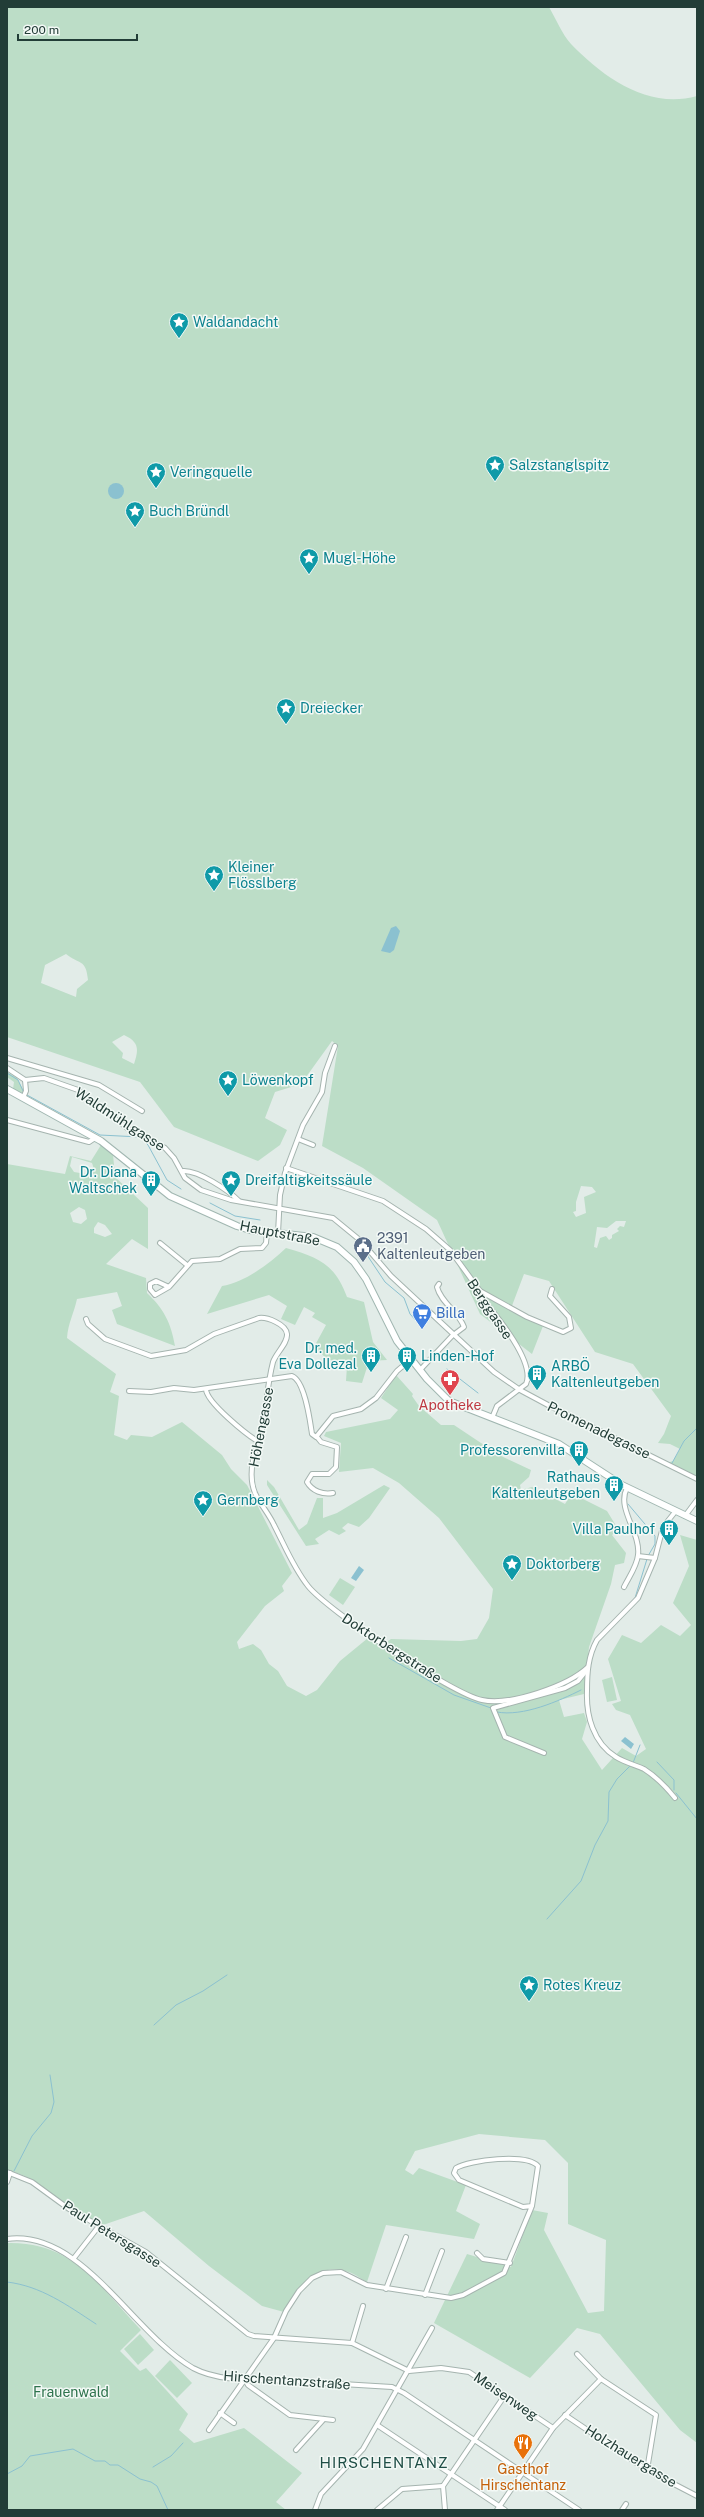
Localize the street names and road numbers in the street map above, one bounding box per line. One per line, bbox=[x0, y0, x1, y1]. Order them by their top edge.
street label: Waldmühlgasse bbox=[72, 1084, 168, 1154]
street label: Hauptstraße bbox=[238, 1217, 322, 1249]
street label: Berggasse bbox=[464, 1276, 516, 1342]
street label: Höhengasse bbox=[245, 1386, 277, 1468]
street label: Promenadegasse bbox=[545, 1398, 653, 1462]
street label: Doktorbergstraße bbox=[339, 1610, 445, 1686]
street label: Paul Petersgasse bbox=[60, 2197, 164, 2271]
street label: Hirschentanzstraße bbox=[223, 2368, 351, 2392]
street label: Meisenweg bbox=[471, 2369, 541, 2423]
street label: Holzhauergasse bbox=[582, 2421, 680, 2491]

